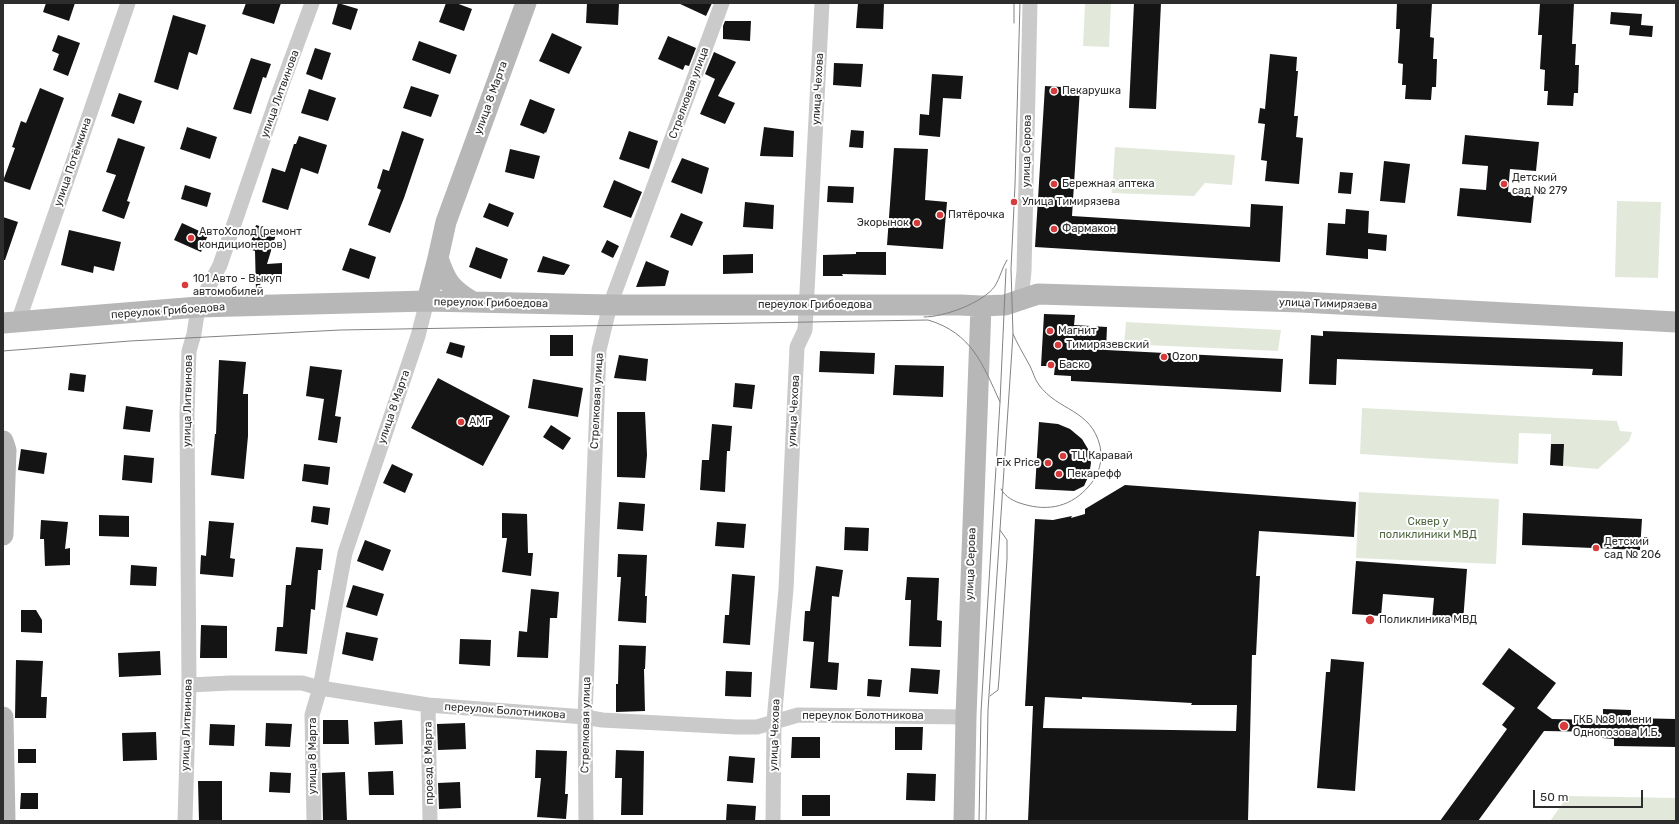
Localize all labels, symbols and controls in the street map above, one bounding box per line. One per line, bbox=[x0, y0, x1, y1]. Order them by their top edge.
street label: Стрелковая улица bbox=[666, 45, 712, 141]
street label: улица Литвинова bbox=[258, 48, 302, 140]
street label: улица Чехова bbox=[810, 53, 826, 125]
street label: улица 8 Марта bbox=[472, 60, 510, 136]
place label: Пекарушка bbox=[1062, 84, 1121, 98]
marker: Пекарушка bbox=[1049, 86, 1059, 96]
street label: улица Серова bbox=[1020, 114, 1034, 188]
street label: улица Потёмкина bbox=[52, 116, 94, 208]
place label: Детский сад № 279 bbox=[1512, 171, 1567, 197]
place label: Бережная аптека bbox=[1062, 177, 1155, 191]
marker: Бережная аптека bbox=[1049, 179, 1059, 189]
marker: Детский сад № 279 bbox=[1499, 179, 1509, 189]
place label: Улица Тимирязева bbox=[1022, 195, 1120, 209]
marker: Улица Тимирязева bbox=[1009, 197, 1019, 207]
place label: Пятёрочка bbox=[948, 208, 1005, 222]
marker: Пятёрочка bbox=[935, 210, 945, 220]
place label: Экорынок bbox=[857, 216, 909, 230]
marker: Экорынок bbox=[912, 218, 922, 228]
place label: Фармакон bbox=[1062, 222, 1116, 236]
marker: Фармакон bbox=[1049, 224, 1059, 234]
place label: АвтоХолод (ремонт кондиционеров) bbox=[199, 225, 302, 251]
marker: АвтоХолод (ремонт кондиционеров) bbox=[186, 233, 196, 243]
place label: 101 Авто - Выкуп автомобилей bbox=[193, 272, 282, 298]
marker: 101 Авто - Выкуп автомобилей bbox=[180, 280, 190, 290]
street label: переулок Грибоедова bbox=[434, 295, 548, 311]
street label: улица Тимирязева bbox=[1279, 296, 1377, 312]
street label: переулок Грибоедова bbox=[758, 298, 872, 312]
street label: переулок Грибоедова bbox=[111, 300, 225, 322]
place label: Магнит bbox=[1058, 324, 1097, 338]
marker: Магнит bbox=[1045, 326, 1055, 336]
place label: Тимирязевский bbox=[1066, 338, 1149, 352]
marker: Тимирязевский bbox=[1053, 340, 1063, 350]
place label: Ozon bbox=[1172, 350, 1198, 364]
street label: Стрелковая улица bbox=[588, 352, 606, 450]
marker: Ozon bbox=[1159, 352, 1169, 362]
street label: улица Литвинова bbox=[181, 355, 195, 447]
place label: Баско bbox=[1059, 358, 1090, 372]
marker: Баско bbox=[1046, 360, 1056, 370]
street label: улица 8 Марта bbox=[375, 368, 413, 446]
street label: улица Чехова bbox=[786, 375, 802, 447]
place label: АМГ bbox=[469, 415, 491, 429]
marker: АМГ bbox=[456, 417, 466, 427]
place label: ТЦ Каравай bbox=[1071, 449, 1133, 463]
marker: ТЦ Каравай bbox=[1058, 451, 1068, 461]
place label: Fix Price bbox=[996, 456, 1040, 470]
marker: Fix Price bbox=[1043, 458, 1053, 468]
place label: Пекарефф bbox=[1067, 467, 1121, 481]
marker: Пекарефф bbox=[1054, 469, 1064, 479]
park label: Сквер у поликлиники МВД bbox=[1379, 515, 1477, 541]
street label: улица Серова bbox=[963, 527, 979, 601]
place label: Детский сад № 206 bbox=[1604, 535, 1661, 561]
marker: Детский сад № 206 bbox=[1591, 543, 1601, 553]
place label: Поликлиника МВД bbox=[1379, 613, 1477, 627]
marker: Поликлиника МВД bbox=[1364, 614, 1376, 626]
street label: Стрелковая улица bbox=[579, 677, 593, 773]
street label: улица Литвинова bbox=[179, 679, 195, 771]
street label: улица Чехова bbox=[767, 699, 783, 771]
street label: переулок Болотникова bbox=[444, 700, 566, 722]
street label: переулок Болотникова bbox=[802, 709, 924, 723]
place label: ГКБ №8 имени Однопозова И.Б. bbox=[1573, 713, 1660, 739]
street label: улица 8 Марта bbox=[306, 717, 320, 795]
marker: ГКБ №8 имени Однопозова И.Б. bbox=[1558, 720, 1570, 732]
street label: проезд 8 Марта bbox=[422, 721, 436, 805]
scale bar bbox=[1535, 782, 1645, 808]
text: 50 m bbox=[1540, 790, 1568, 804]

